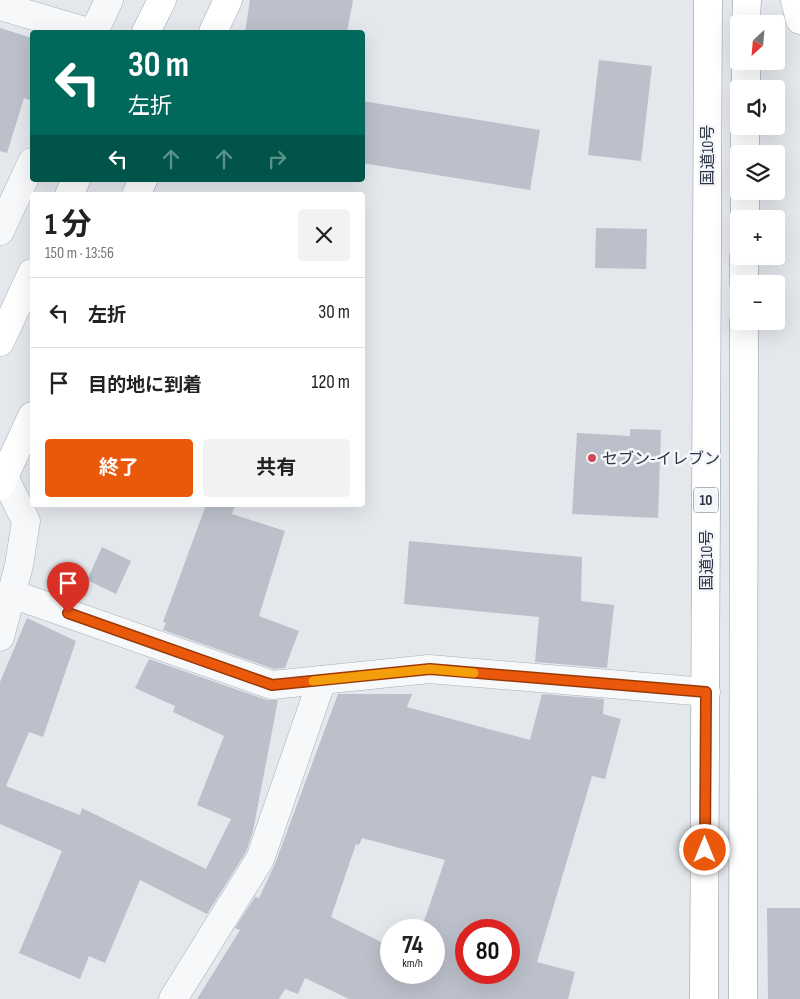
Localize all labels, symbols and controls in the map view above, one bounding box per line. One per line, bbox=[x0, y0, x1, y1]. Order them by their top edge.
north arrow bbox=[730, 15, 785, 70]
map controls bbox=[730, 15, 785, 330]
text: 30 m bbox=[128, 44, 189, 87]
icon: left bbox=[45, 50, 110, 115]
button: sound bbox=[730, 80, 785, 135]
text: 左折 bbox=[128, 93, 172, 120]
street label: 国道10号 bbox=[699, 125, 718, 185]
icon: left bbox=[104, 145, 132, 173]
icon: ahead bbox=[157, 145, 185, 173]
icon: ahead bbox=[210, 145, 238, 173]
icon: right bbox=[263, 145, 291, 173]
button: layers bbox=[730, 145, 785, 200]
text: 1 分 bbox=[45, 207, 91, 243]
button: close bbox=[298, 209, 350, 261]
button: + bbox=[730, 210, 785, 265]
text: 150 m · 13:56 bbox=[45, 244, 114, 263]
button: − bbox=[730, 275, 785, 330]
icon: left bbox=[45, 299, 73, 327]
text: 30 m bbox=[318, 301, 350, 324]
text: 左折 bbox=[88, 304, 126, 327]
icon: arrive bbox=[45, 369, 73, 397]
text: 120 m bbox=[312, 371, 350, 394]
text: 目的地に到着 bbox=[88, 374, 202, 397]
button: 終了 bbox=[45, 439, 193, 497]
button: 共有 bbox=[203, 439, 350, 497]
place label: セブン-イレブン bbox=[602, 450, 720, 469]
marker: セブン-イレブン bbox=[586, 452, 598, 464]
road number: 10 bbox=[694, 488, 718, 512]
street label: 国道10号 bbox=[698, 530, 717, 590]
pin bbox=[47, 562, 89, 613]
icon: arrive bbox=[54, 569, 82, 597]
position arrow bbox=[678, 823, 730, 875]
speed limit sign: 80 bbox=[455, 919, 520, 984]
text: 74 bbox=[402, 930, 423, 961]
text: km/h bbox=[402, 956, 423, 971]

